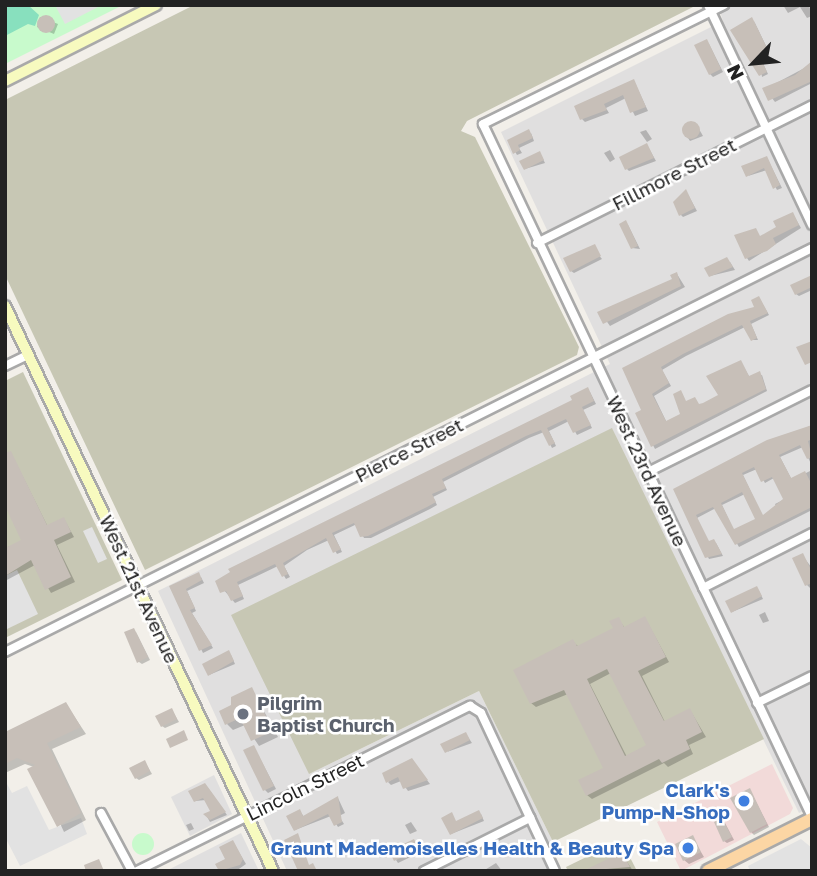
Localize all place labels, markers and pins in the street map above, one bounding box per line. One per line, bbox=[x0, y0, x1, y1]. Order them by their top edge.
place label: Pilgrim Baptist Church bbox=[257, 692, 395, 736]
marker: Pilgrim Baptist Church bbox=[235, 706, 251, 722]
place label: Clark's Pump-N-Shop bbox=[601, 779, 730, 823]
marker: Clark's Pump-N-Shop bbox=[736, 793, 752, 809]
place label: Graunt Mademoiselles Health & Beauty Spa bbox=[271, 837, 674, 859]
marker: Graunt Mademoiselles Health & Beauty Spa bbox=[680, 840, 696, 856]

